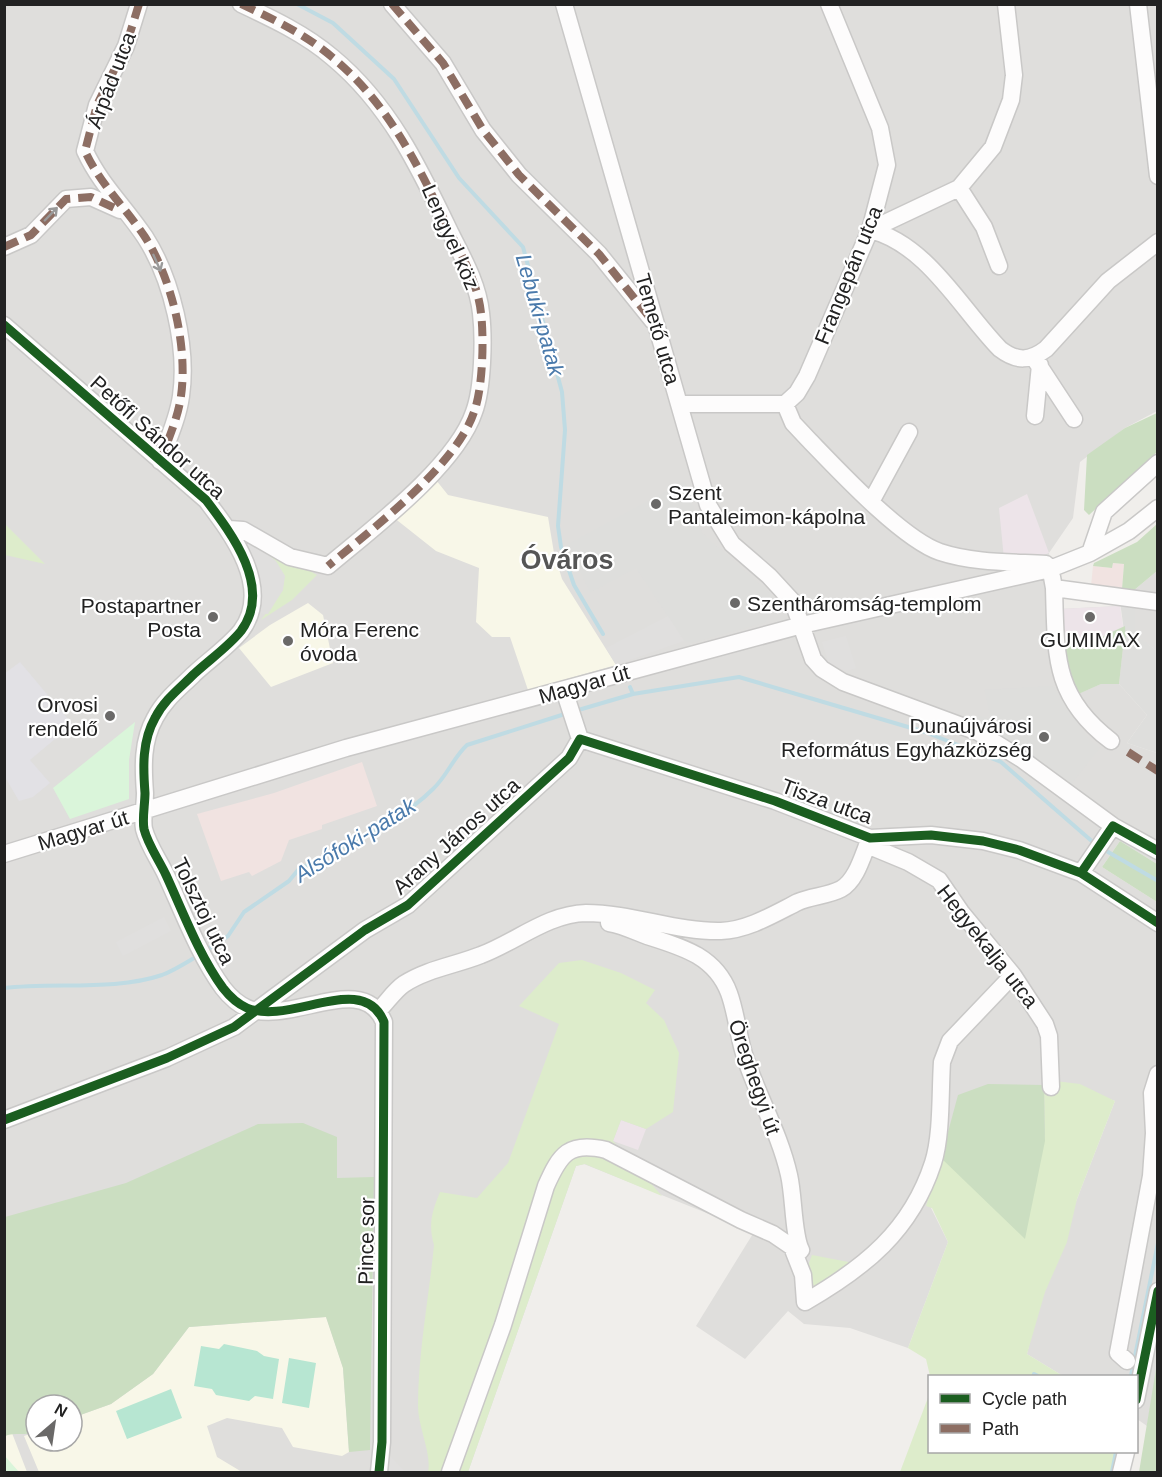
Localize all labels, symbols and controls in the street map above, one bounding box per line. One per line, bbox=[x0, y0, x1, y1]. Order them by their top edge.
street label: Árpád utca bbox=[82, 28, 140, 132]
street label: Lengyel köz bbox=[418, 181, 484, 293]
street label: Frangepán utca bbox=[810, 202, 886, 348]
one-way arrow bbox=[44, 206, 58, 221]
water label: Lebuki-patak bbox=[511, 251, 570, 380]
one-way arrow bbox=[152, 254, 164, 272]
street label: Temető utca bbox=[631, 271, 685, 387]
street label: Petőfi Sándor utca bbox=[86, 371, 230, 504]
place label: Szent Pantaleimon-kápolna bbox=[668, 481, 866, 528]
marker: Szent Pantaleimon-kápolna bbox=[649, 497, 663, 511]
district label: Óváros bbox=[520, 544, 614, 575]
place label: Szentháromság-templom bbox=[747, 592, 982, 615]
place label: Postapartner Posta bbox=[81, 594, 201, 641]
marker: Szentháromság-templom bbox=[728, 596, 742, 610]
marker: Postapartner Posta bbox=[206, 610, 220, 624]
marker: GUMIMAX bbox=[1083, 610, 1097, 624]
place label: Móra Ferenc óvoda bbox=[300, 618, 419, 665]
place label: GUMIMAX bbox=[1040, 628, 1140, 651]
marker: Móra Ferenc óvoda bbox=[281, 634, 295, 648]
street label: Magyar út bbox=[536, 660, 632, 708]
place label: Orvosi rendelő bbox=[28, 693, 98, 740]
marker: Orvosi rendelő bbox=[103, 709, 117, 723]
place label: Dunaújvárosi Református Egyházközség bbox=[781, 714, 1032, 761]
marker: Dunaújvárosi Református Egyházközség bbox=[1037, 730, 1051, 744]
street label: Arany János utca bbox=[388, 773, 524, 899]
street label: Tisza utca bbox=[778, 774, 876, 828]
water label: Alsófoki-patak bbox=[288, 792, 421, 888]
street label: Magyar út bbox=[35, 805, 131, 855]
street label: Tolsztoj utca bbox=[168, 854, 240, 968]
street label: Hegyekalja utca bbox=[933, 880, 1043, 1012]
street label: Öreghegyi út bbox=[725, 1016, 785, 1138]
street label: Pince sor bbox=[354, 1197, 378, 1285]
legend bbox=[928, 1375, 1138, 1453]
text: Cycle path bbox=[982, 1389, 1067, 1409]
north arrow bbox=[24, 1393, 84, 1453]
text: N bbox=[52, 1400, 70, 1421]
text: Path bbox=[982, 1419, 1019, 1439]

